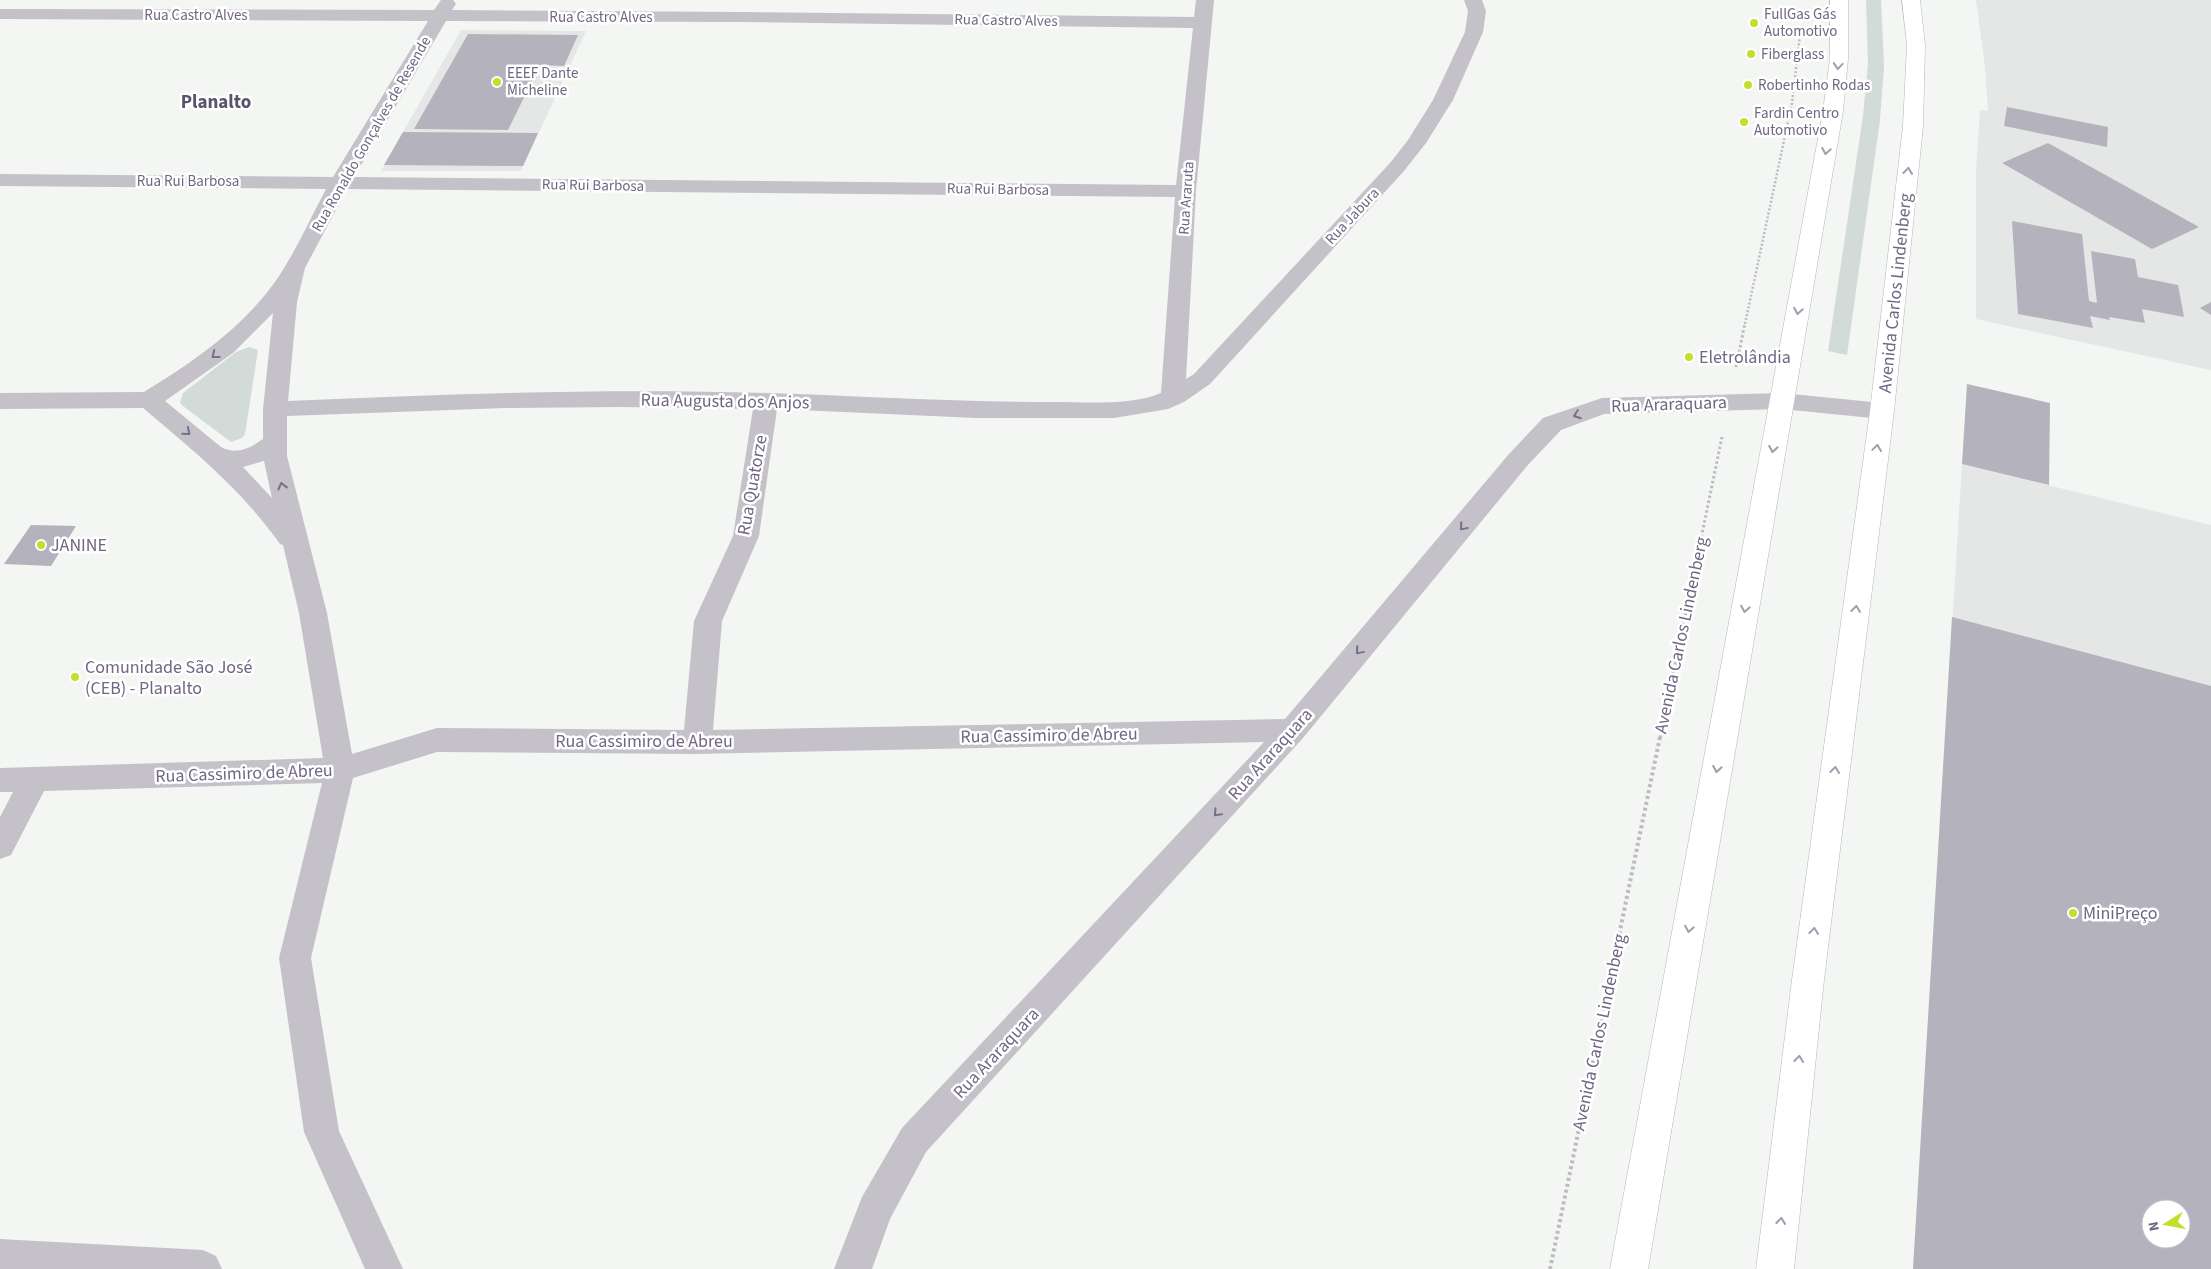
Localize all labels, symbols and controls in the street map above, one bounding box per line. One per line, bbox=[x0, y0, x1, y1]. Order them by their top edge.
place label: FullGas Gás Automotivo bbox=[1764, 4, 1837, 42]
street label: Rua Castro Alves bbox=[144, 5, 248, 26]
street label: Rua Castro Alves bbox=[549, 7, 653, 28]
street label: Rua Castro Alves bbox=[954, 9, 1058, 32]
marker: FullGas Gás Automotivo bbox=[1748, 17, 1760, 29]
street label: Rua Ronaldo Gonçalves de Resende bbox=[307, 33, 436, 236]
place label: Fiberglass bbox=[1761, 44, 1824, 65]
marker: Fiberglass bbox=[1745, 48, 1757, 60]
one-way arrow bbox=[1833, 62, 1844, 70]
place label: EEEF Dante Micheline bbox=[507, 63, 578, 101]
place label: Robertinho Rodas bbox=[1758, 75, 1870, 96]
marker: EEEF Dante Micheline bbox=[491, 76, 503, 88]
marker: Robertinho Rodas bbox=[1742, 79, 1754, 91]
district label: Planalto bbox=[181, 89, 251, 116]
place label: Fardin Centro Automotivo bbox=[1754, 103, 1839, 141]
marker: Fardin Centro Automotivo bbox=[1738, 116, 1750, 128]
one-way arrow bbox=[1821, 146, 1831, 155]
street label: Rua Araruta bbox=[1173, 161, 1200, 235]
one-way arrow bbox=[1903, 167, 1914, 175]
street label: Rua Rui Barbosa bbox=[137, 171, 239, 192]
street label: Rua Rui Barbosa bbox=[542, 174, 644, 197]
street label: Rua Rui Barbosa bbox=[947, 178, 1049, 201]
street label: Rua Jabura bbox=[1321, 183, 1384, 249]
street label: Avenida Carlos Lindenberg bbox=[1873, 192, 1918, 394]
one-way arrow bbox=[1793, 306, 1803, 315]
place label: Eletrolândia bbox=[1699, 345, 1791, 370]
one-way arrow bbox=[212, 350, 221, 358]
marker: Eletrolândia bbox=[1683, 351, 1695, 363]
street label: Rua Augusta dos Anjos bbox=[640, 388, 810, 415]
street label: Rua Araraquara bbox=[1611, 390, 1727, 419]
one-way arrow bbox=[1573, 409, 1582, 419]
one-way arrow bbox=[181, 426, 190, 435]
street label: Rua Quatorze bbox=[731, 433, 774, 537]
one-way arrow bbox=[1769, 444, 1779, 453]
one-way arrow bbox=[1871, 444, 1882, 452]
one-way arrow bbox=[277, 481, 288, 490]
one-way arrow bbox=[1460, 521, 1469, 530]
place label: JANINE bbox=[51, 533, 107, 558]
street label: Avenida Carlos Lindenberg bbox=[1648, 534, 1715, 736]
marker: JANINE bbox=[35, 539, 47, 551]
one-way arrow bbox=[1741, 604, 1751, 613]
one-way arrow bbox=[1850, 605, 1861, 613]
one-way arrow bbox=[1356, 645, 1364, 654]
place label: Comunidade São José (CEB) - Planalto bbox=[85, 655, 253, 701]
marker: Comunidade São José (CEB) - Planalto bbox=[69, 671, 81, 683]
street label: Rua Araraquara bbox=[1222, 703, 1318, 806]
street label: Rua Cassimiro de Abreu bbox=[960, 721, 1138, 750]
street label: Rua Cassimiro de Abreu bbox=[555, 729, 733, 754]
street label: Rua Cassimiro de Abreu bbox=[155, 758, 333, 789]
one-way arrow bbox=[1713, 765, 1723, 773]
one-way arrow bbox=[1829, 766, 1840, 774]
one-way arrow bbox=[1214, 807, 1223, 816]
place label: MiniPreço bbox=[2083, 901, 2158, 926]
marker: MiniPreço bbox=[2067, 907, 2079, 919]
one-way arrow bbox=[1685, 925, 1695, 933]
one-way arrow bbox=[1808, 927, 1819, 935]
street label: Avenida Carlos Lindenberg bbox=[1566, 931, 1633, 1133]
street label: Rua Araraquara bbox=[948, 1002, 1045, 1104]
one-way arrow bbox=[1793, 1055, 1804, 1063]
north arrow bbox=[2141, 1199, 2191, 1249]
one-way arrow bbox=[1775, 1216, 1786, 1224]
text: N bbox=[2144, 1220, 2165, 1233]

